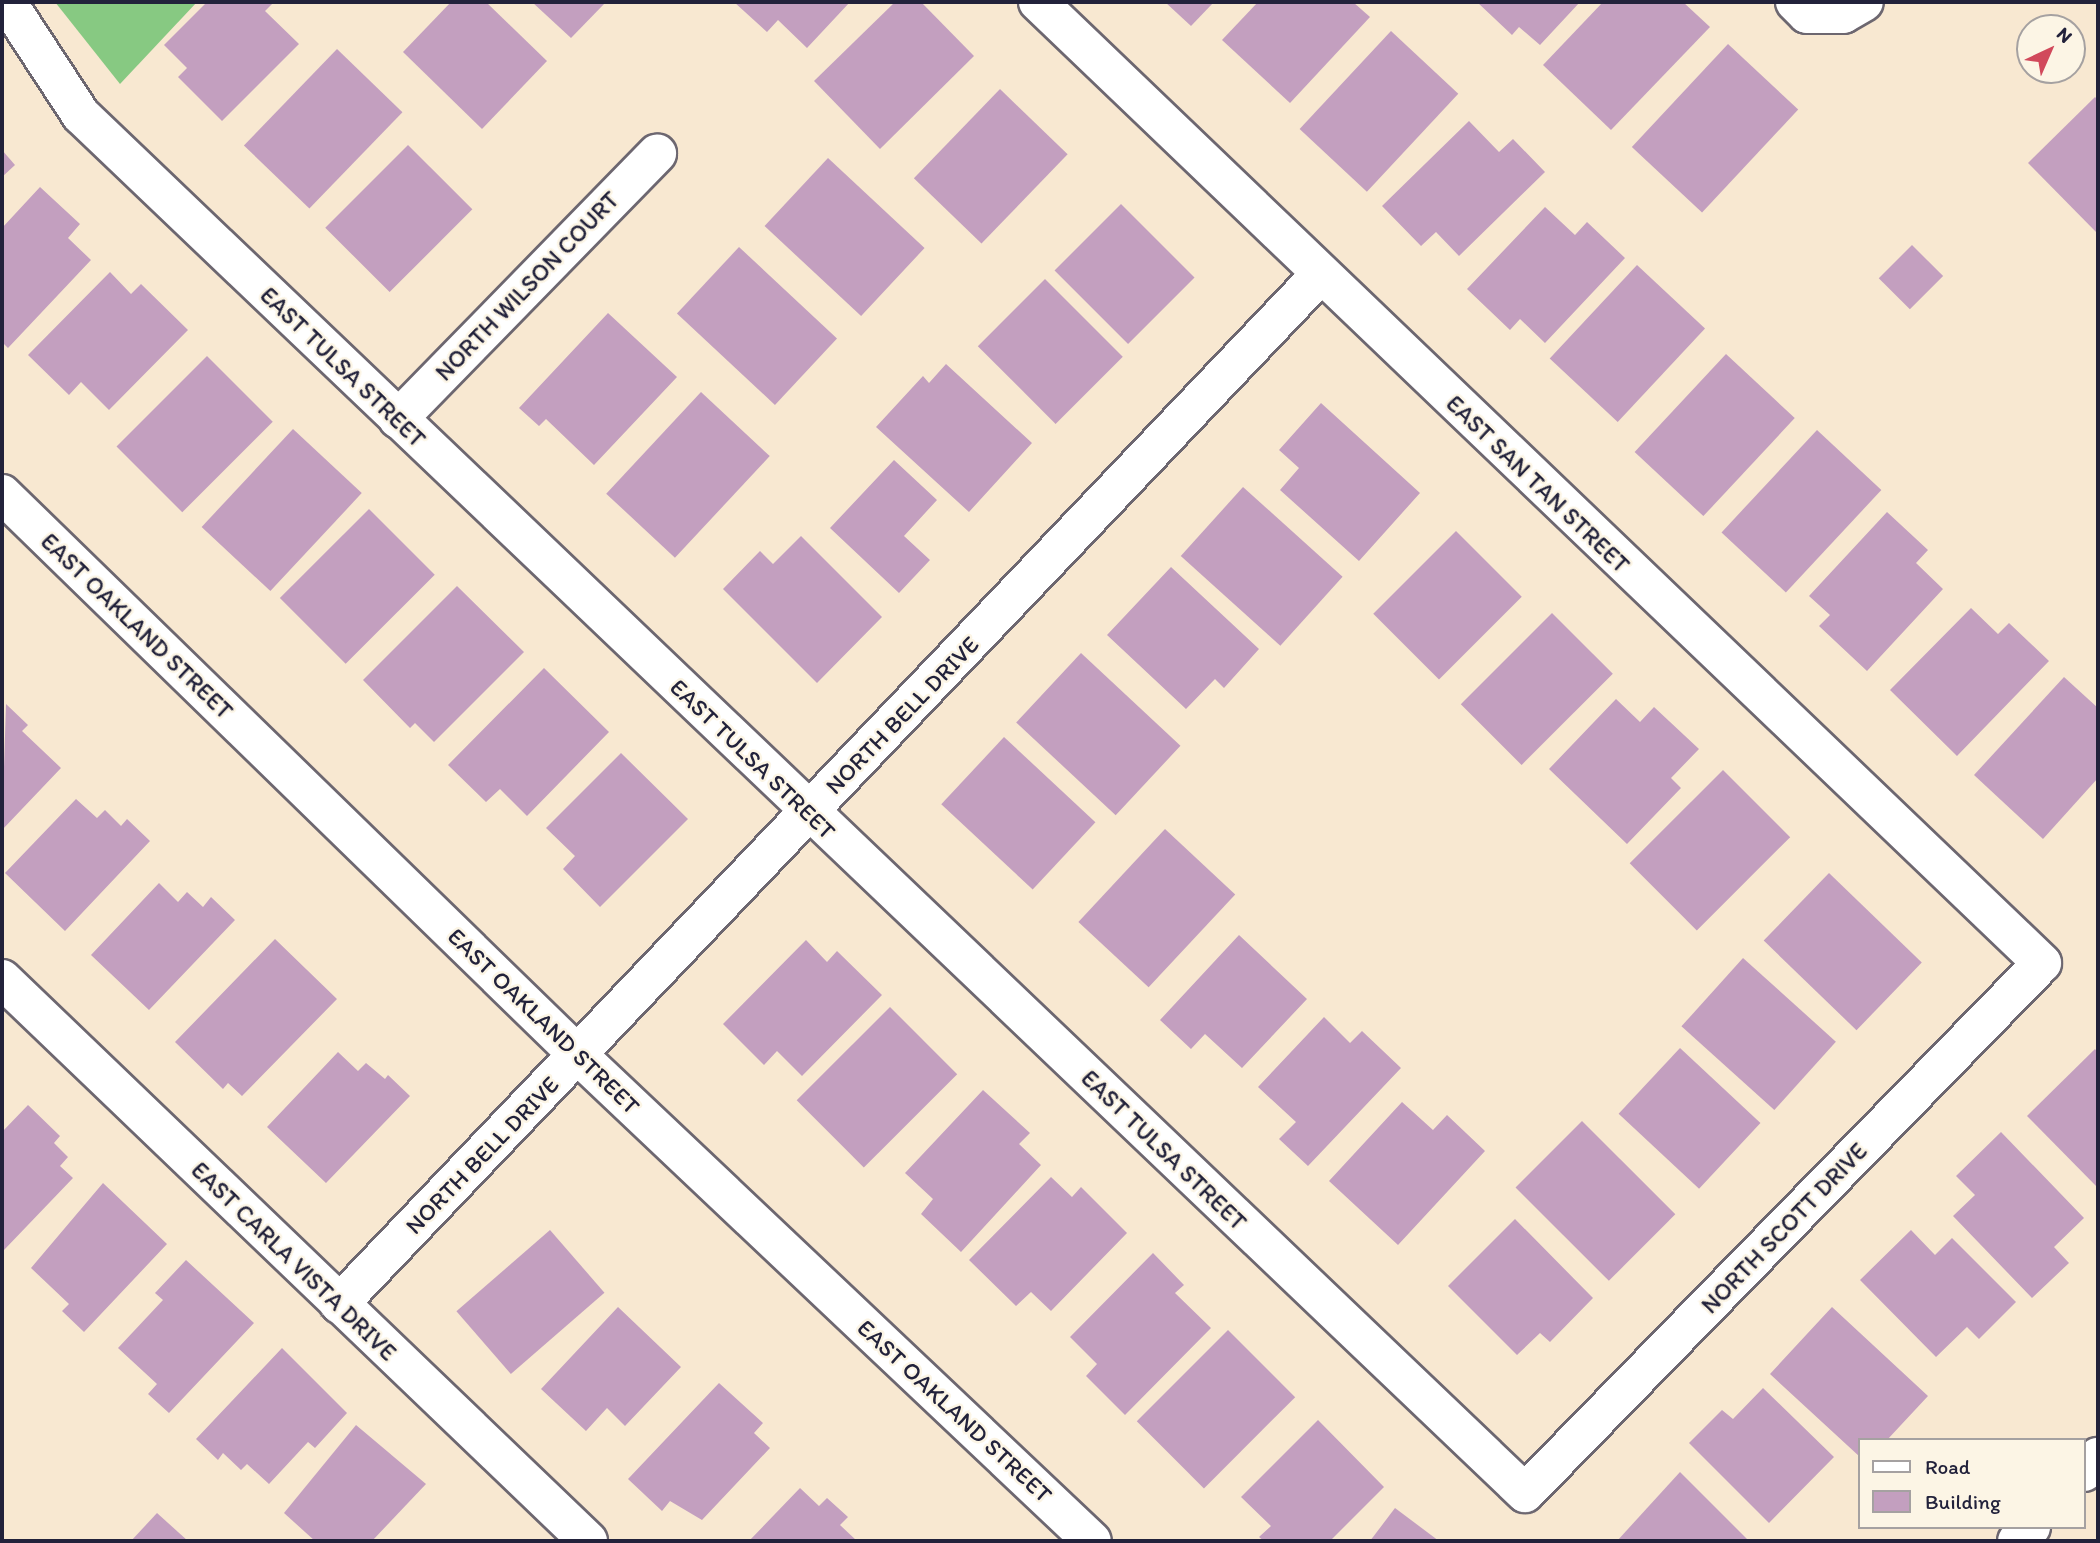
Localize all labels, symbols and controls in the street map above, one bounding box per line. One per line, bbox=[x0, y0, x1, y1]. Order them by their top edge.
north arrow bbox=[2016, 14, 2086, 84]
text: N bbox=[2052, 22, 2077, 48]
street label: NORTH WILSON COURT bbox=[428, 184, 626, 388]
street label: EAST TULSA STREET bbox=[254, 281, 432, 453]
street label: EAST SAN TAN STREET bbox=[1441, 389, 1635, 579]
street label: EAST OAKLAND STREET bbox=[35, 527, 239, 725]
street label: NORTH BELL DRIVE bbox=[819, 630, 985, 800]
street label: EAST TULSA STREET bbox=[664, 673, 842, 845]
street label: EAST OAKLAND STREET bbox=[442, 922, 646, 1120]
street label: EAST TULSA STREET bbox=[1075, 1064, 1253, 1236]
street label: NORTH BELL DRIVE bbox=[399, 1070, 565, 1240]
street label: NORTH SCOTT DRIVE bbox=[1694, 1135, 1874, 1321]
street label: EAST CARLA VISTA DRIVE bbox=[184, 1154, 404, 1368]
street label: EAST OAKLAND STREET bbox=[852, 1313, 1058, 1509]
legend bbox=[1858, 1438, 2086, 1529]
text: Road bbox=[1925, 1454, 1970, 1479]
text: Building bbox=[1925, 1489, 2001, 1514]

